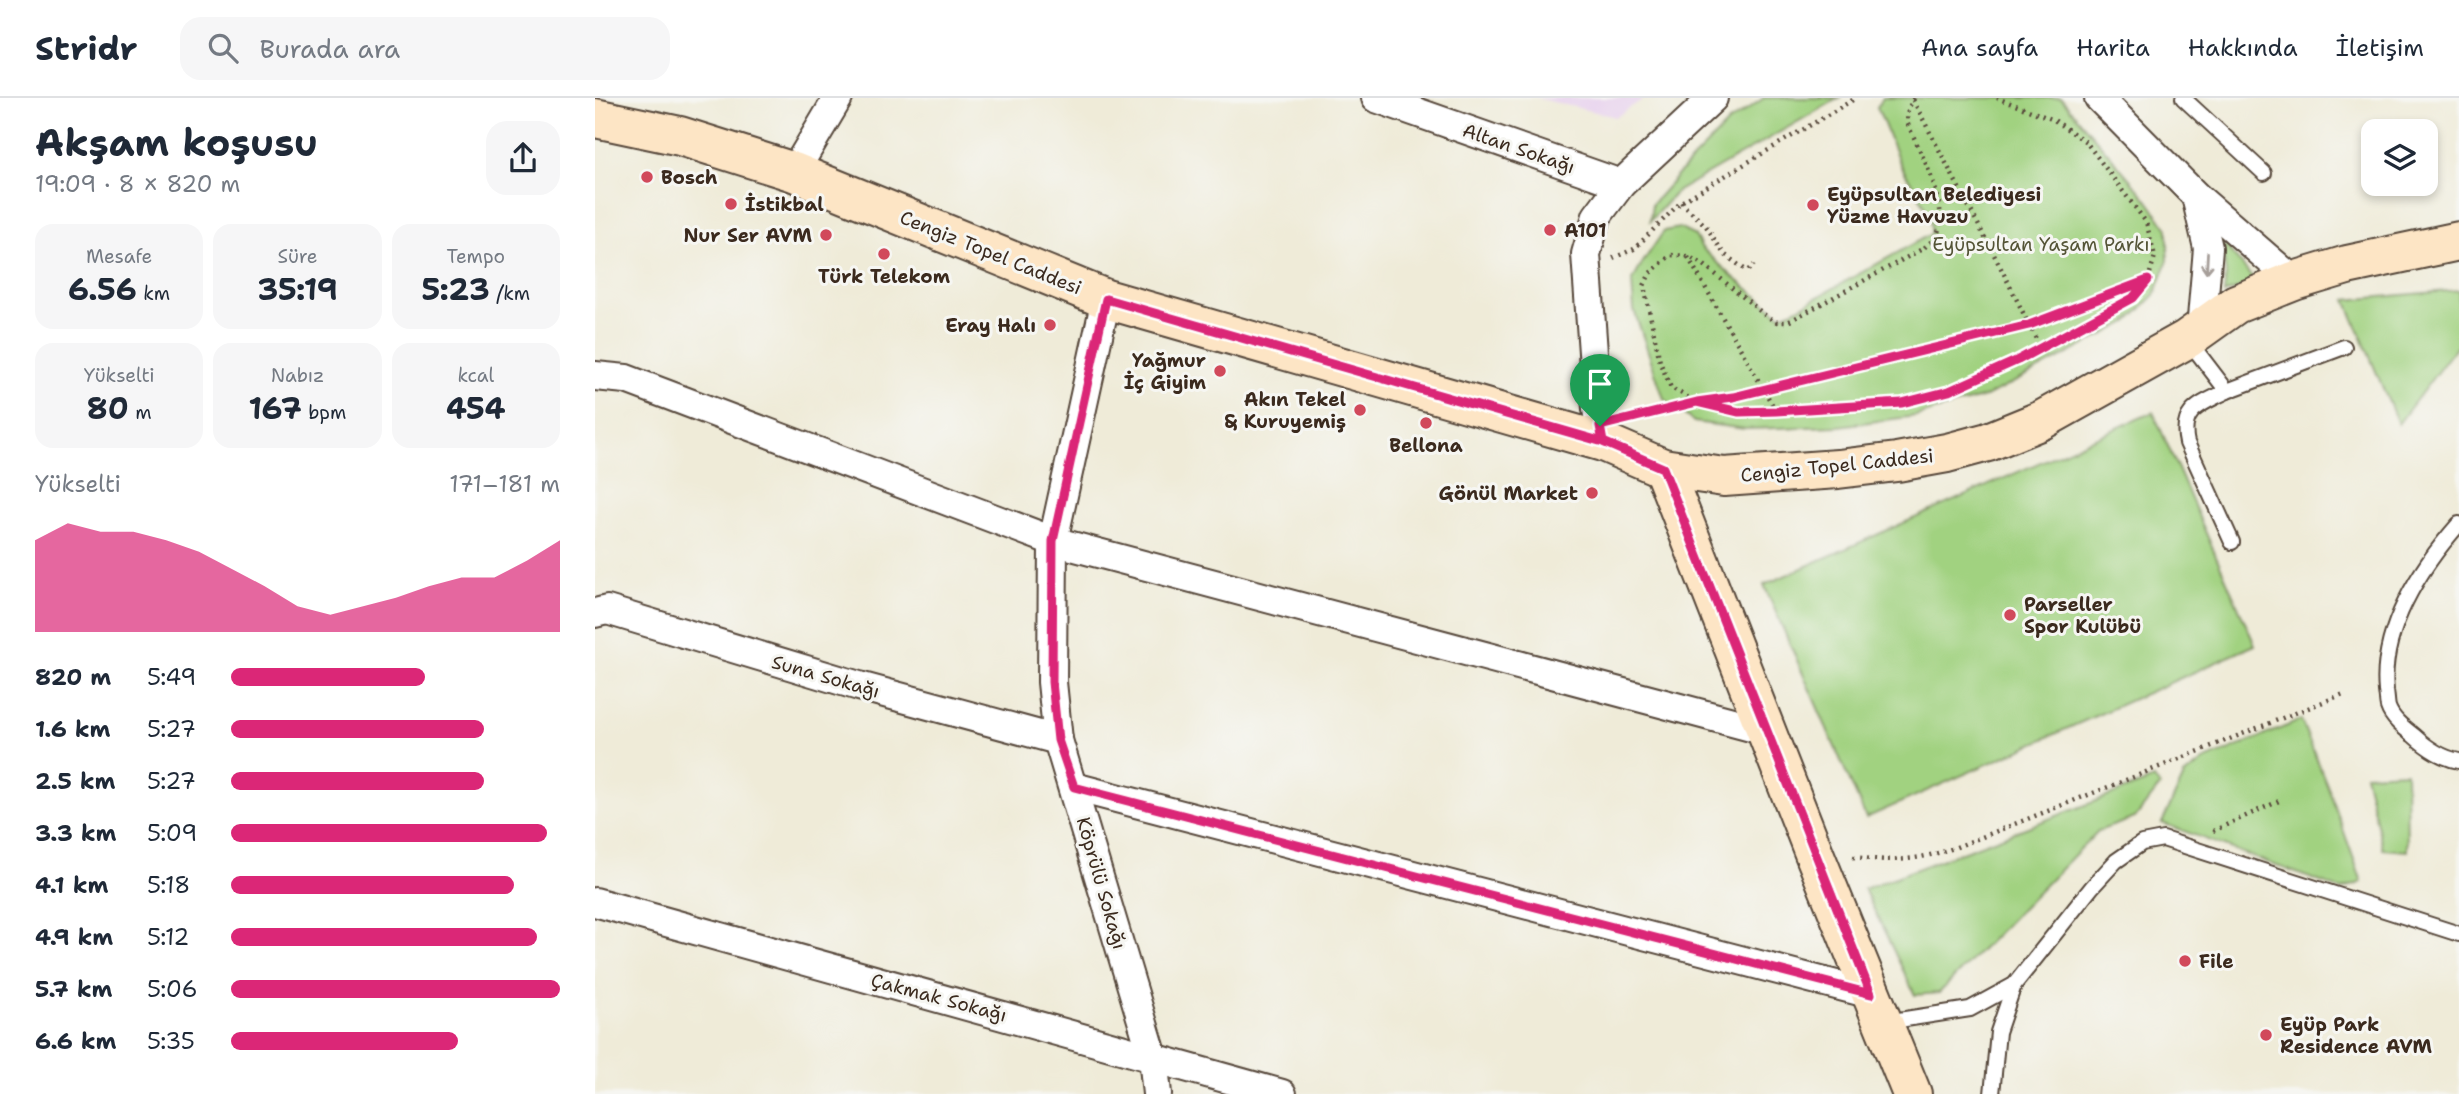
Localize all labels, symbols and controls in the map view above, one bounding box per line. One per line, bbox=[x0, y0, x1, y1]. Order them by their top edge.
search box bbox=[180, 17, 670, 80]
text: Stridr bbox=[35, 26, 138, 71]
icon: search bbox=[204, 29, 242, 67]
text: Burada ara bbox=[260, 31, 400, 66]
text: Ana sayfa bbox=[1921, 32, 2038, 64]
text: Harita bbox=[2076, 32, 2150, 64]
text: Hakkında bbox=[2188, 32, 2298, 64]
text: İletişim bbox=[2336, 32, 2424, 64]
text: Akşam koşusu bbox=[35, 117, 318, 168]
street label: Altan Sokağı bbox=[1459, 118, 1578, 179]
map controls bbox=[2361, 119, 2438, 196]
button: layers bbox=[2361, 119, 2438, 196]
button: share bbox=[486, 121, 560, 195]
place label: Bosch bbox=[661, 165, 718, 190]
text: 19:09 · 8 × 820 m bbox=[35, 169, 240, 199]
marker: Bosch bbox=[639, 169, 655, 185]
place label: Eyüpsultan Belediyesi Yüzme Havuzu bbox=[1827, 182, 2041, 229]
place label: İstikbal bbox=[745, 192, 824, 217]
marker: İstikbal bbox=[723, 196, 739, 212]
marker: Eyüpsultan Belediyesi Yüzme Havuzu bbox=[1805, 197, 1821, 213]
street label: Cengiz Topel Caddesi bbox=[896, 205, 1085, 300]
place label: A101 bbox=[1564, 218, 1607, 243]
marker: A101 bbox=[1542, 222, 1558, 238]
place label: Nur Ser AVM bbox=[684, 223, 812, 248]
marker: Nur Ser AVM bbox=[818, 227, 834, 243]
park label: Eyüpsultan Yaşam Parkı bbox=[1932, 232, 2150, 257]
text: Mesafe bbox=[86, 244, 152, 269]
text: Süre bbox=[278, 244, 317, 269]
text: Tempo bbox=[447, 244, 505, 269]
marker: Türk Telekom bbox=[876, 246, 892, 262]
one-way arrow bbox=[2201, 251, 2214, 274]
place label: Türk Telekom bbox=[818, 264, 950, 289]
text: 6.56 bbox=[68, 269, 137, 310]
text: 35:19 bbox=[257, 269, 338, 310]
text: 5:23 bbox=[421, 269, 490, 310]
text: km bbox=[137, 281, 170, 306]
text: /km bbox=[490, 281, 530, 306]
place label: Eray Halı bbox=[945, 313, 1036, 338]
marker: Eray Halı bbox=[1042, 317, 1058, 333]
place label: Yağmur İç Giyim bbox=[1124, 348, 1206, 395]
pin bbox=[1570, 354, 1630, 426]
text: Yükselti bbox=[84, 363, 155, 388]
text: Nabız bbox=[271, 363, 324, 388]
text: kcal bbox=[457, 363, 494, 388]
marker: Yağmur İç Giyim bbox=[1212, 363, 1228, 379]
icon: arrive bbox=[1581, 365, 1619, 403]
place label: Akın Tekel & Kuruyemiş bbox=[1224, 387, 1346, 434]
text: 80 bbox=[87, 388, 129, 429]
text: 167 bbox=[249, 388, 302, 429]
text: 454 bbox=[446, 388, 506, 429]
text: m bbox=[129, 400, 152, 425]
text: bpm bbox=[302, 400, 346, 425]
marker: Akın Tekel & Kuruyemiş bbox=[1352, 402, 1368, 418]
marker: Bellona bbox=[1418, 415, 1434, 431]
place label: Bellona bbox=[1389, 433, 1463, 458]
street label: Cengiz Topel Caddesi bbox=[1739, 443, 1935, 488]
text: Yükselti bbox=[35, 469, 121, 499]
text: 171–181 m bbox=[449, 469, 560, 499]
place label: Gönül Market bbox=[1438, 481, 1578, 506]
marker: Gönül Market bbox=[1584, 485, 1600, 501]
place label: Parseller Spor Kulübü bbox=[2024, 592, 2141, 639]
marker: Parseller Spor Kulübü bbox=[2002, 607, 2018, 623]
street label: Suna Sokağı bbox=[769, 649, 883, 704]
text: 820 m bbox=[35, 662, 111, 692]
text: 5:49 bbox=[147, 662, 196, 692]
text: 1.6 km bbox=[35, 714, 110, 744]
text: 5:27 bbox=[147, 714, 196, 744]
text: 2.5 km bbox=[35, 766, 116, 796]
text: 5:27 bbox=[147, 766, 196, 796]
street label: Köprülü Sokağı bbox=[1071, 814, 1132, 952]
text: 3.3 km bbox=[35, 818, 116, 848]
text: 5:09 bbox=[147, 818, 197, 848]
text: 4.1 km bbox=[35, 870, 108, 900]
text: 5:18 bbox=[147, 870, 190, 900]
text: 4.9 km bbox=[35, 922, 113, 952]
text: 5:12 bbox=[147, 922, 189, 952]
place label: File bbox=[2199, 949, 2234, 974]
marker: File bbox=[2177, 953, 2193, 969]
street label: Çakmak Sokağı bbox=[868, 967, 1010, 1028]
text: 5.7 km bbox=[35, 974, 112, 1004]
text: 5:06 bbox=[147, 974, 198, 1004]
place label: Eyüp Park Residence AVM bbox=[2280, 1012, 2433, 1059]
text: 6.6 km bbox=[35, 1026, 117, 1056]
text: 5:35 bbox=[147, 1026, 195, 1056]
marker: Eyüp Park Residence AVM bbox=[2258, 1027, 2274, 1043]

